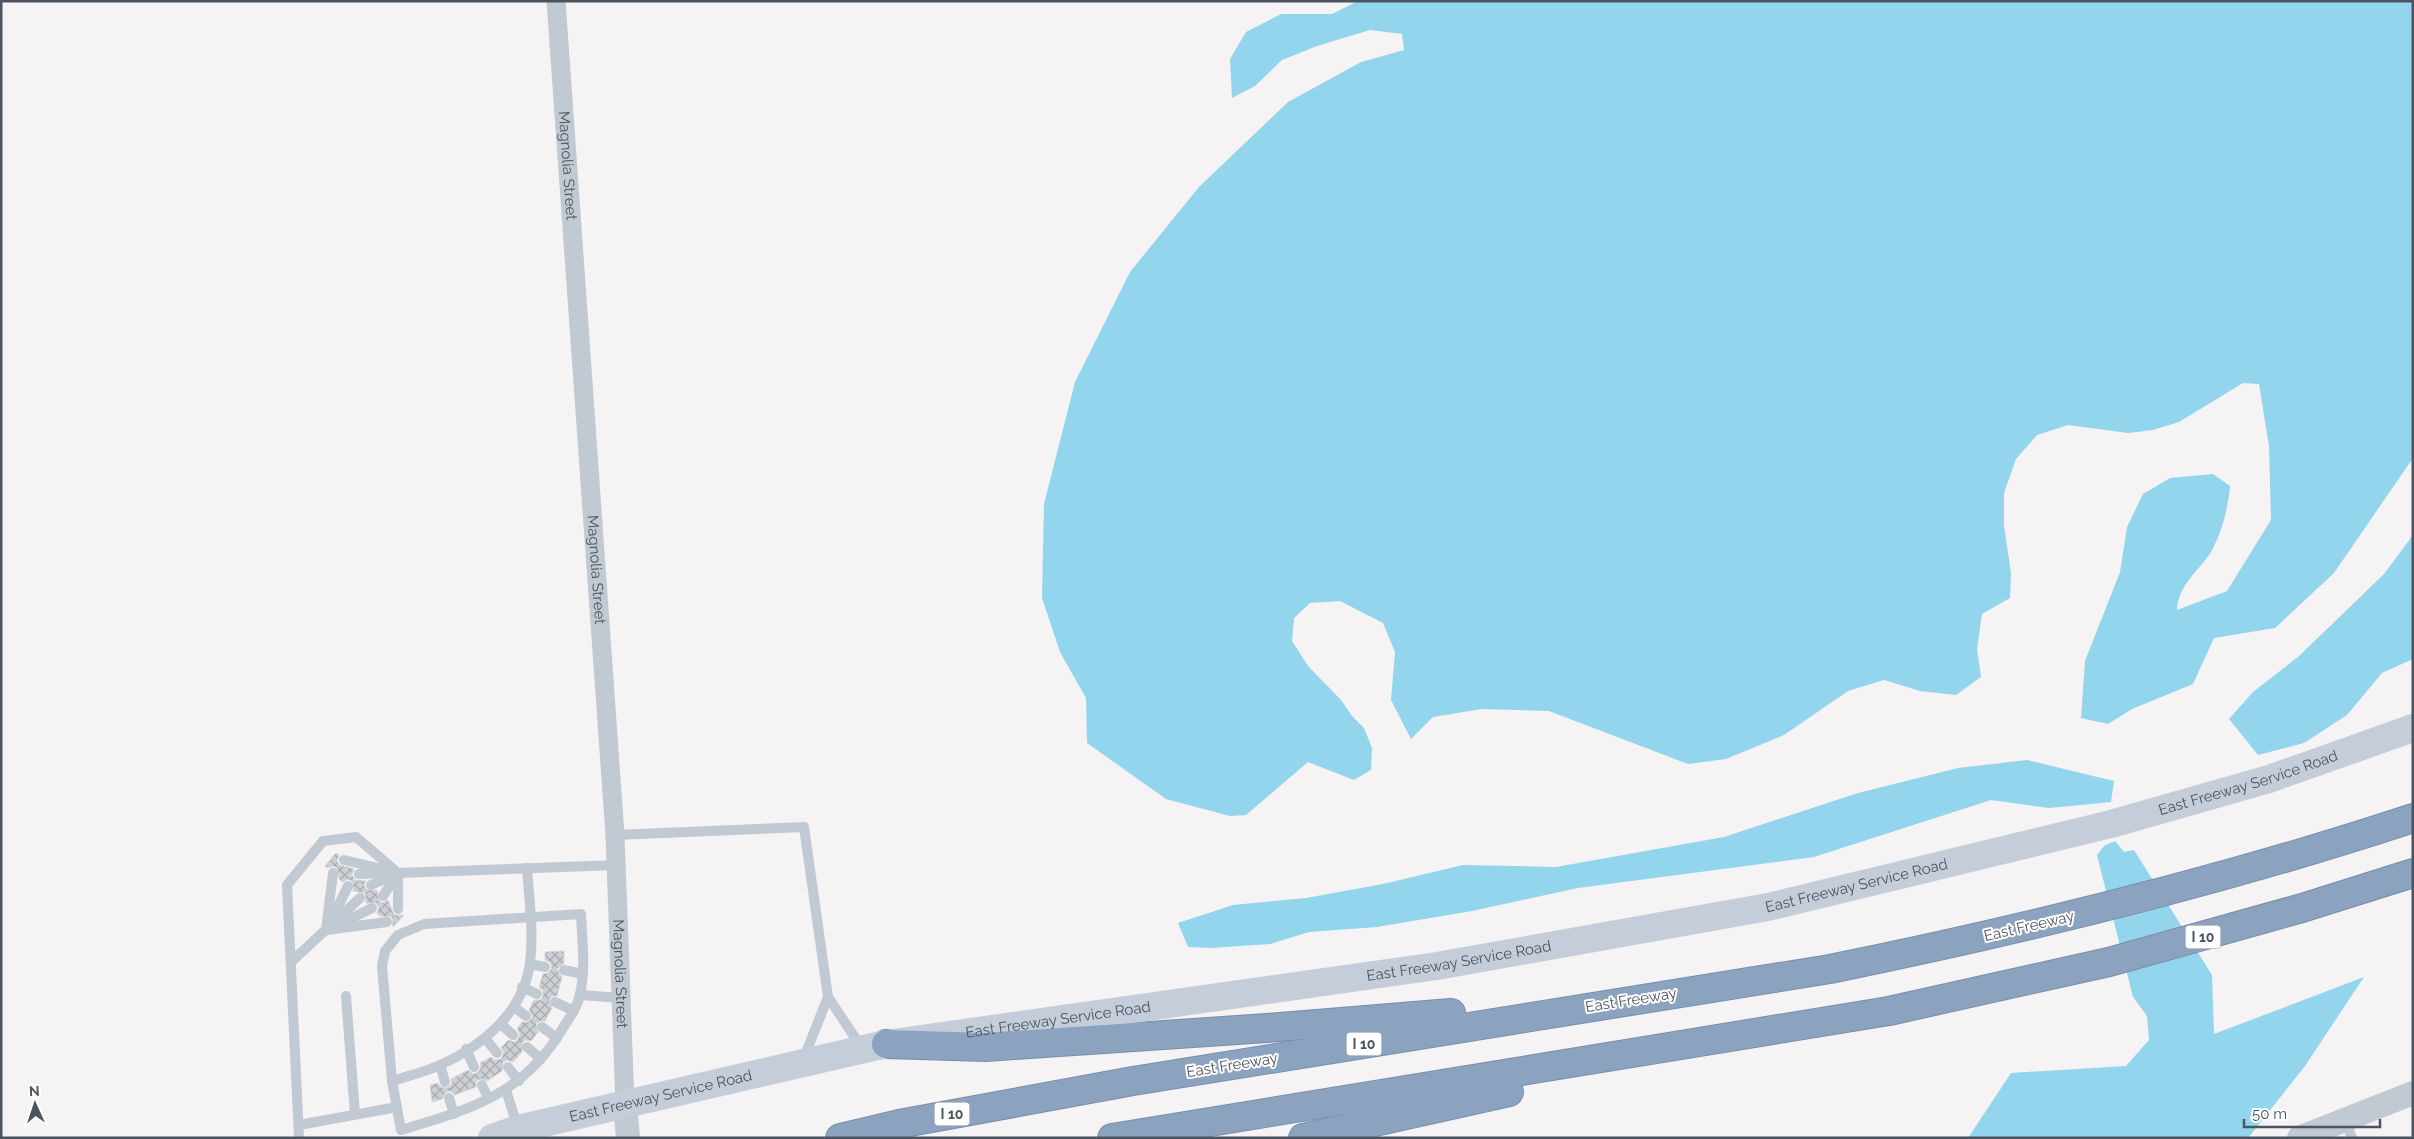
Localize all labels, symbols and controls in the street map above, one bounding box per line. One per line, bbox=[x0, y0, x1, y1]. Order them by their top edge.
street label: Magnolia Street bbox=[555, 110, 580, 221]
street label: Magnolia Street bbox=[583, 514, 609, 625]
street label: East Freeway Service Road bbox=[2156, 746, 2340, 819]
street label: East Freeway Service Road bbox=[1764, 855, 1950, 916]
street label: East Freeway bbox=[1982, 907, 2076, 945]
street label: Magnolia Street bbox=[609, 919, 631, 1029]
road number: I 10 bbox=[2186, 926, 2220, 949]
street label: East Freeway Service Road bbox=[1365, 937, 1553, 985]
street label: East Freeway bbox=[1584, 984, 1678, 1016]
street label: East Freeway Service Road bbox=[964, 998, 1152, 1042]
road number: I 10 bbox=[1346, 1032, 1382, 1056]
street label: East Freeway bbox=[1185, 1049, 1279, 1081]
street label: East Freeway Service Road bbox=[568, 1066, 754, 1126]
north arrow bbox=[10, 1079, 60, 1129]
text: N bbox=[29, 1083, 40, 1099]
scale bar bbox=[2244, 1096, 2380, 1128]
road number: I 10 bbox=[934, 1102, 970, 1126]
text: 50 m bbox=[2252, 1105, 2287, 1123]

